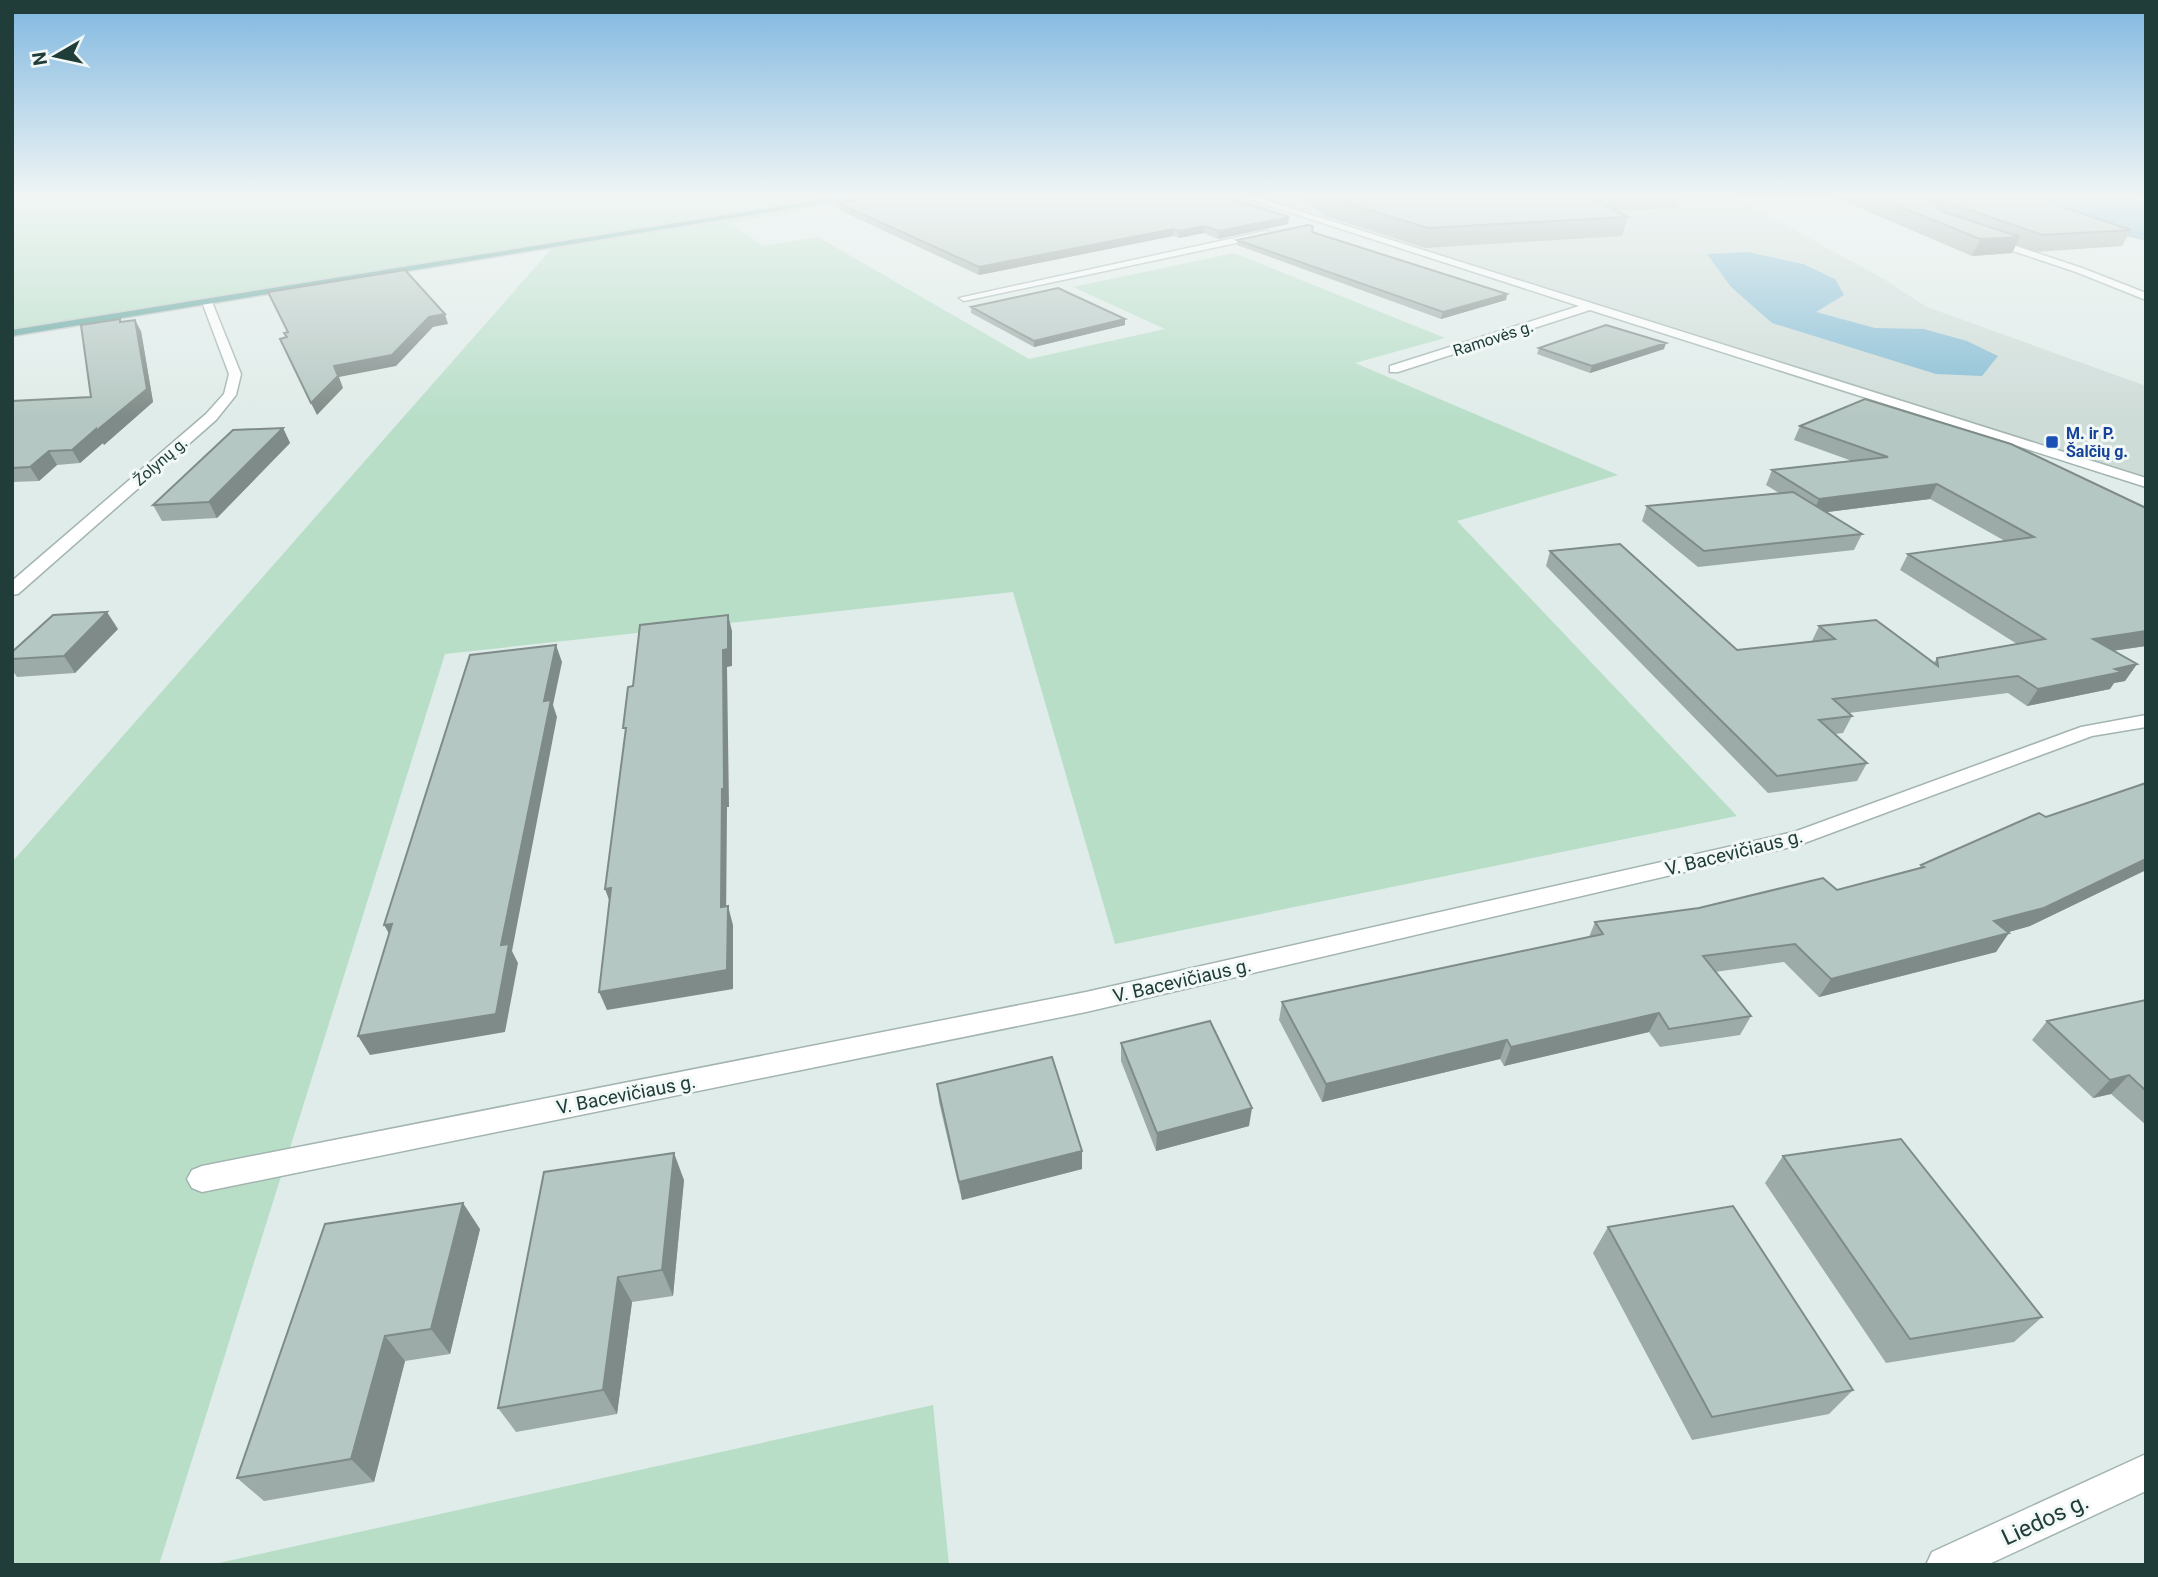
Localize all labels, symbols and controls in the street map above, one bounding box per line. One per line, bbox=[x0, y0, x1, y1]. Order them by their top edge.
north arrow bbox=[21, 21, 91, 91]
text: N bbox=[27, 50, 52, 67]
street label: Ramovės g. bbox=[1451, 317, 1536, 360]
place label: M. ir P. Šalčių g. bbox=[2066, 424, 2128, 461]
street label: Žolynų g. bbox=[130, 433, 191, 490]
marker: M. ir P. Šalčių g. bbox=[2044, 434, 2060, 450]
street label: V. Bacevičiaus g. bbox=[1663, 824, 1805, 881]
street label: V. Bacevičiaus g. bbox=[1111, 953, 1253, 1008]
street label: V. Bacevičiaus g. bbox=[555, 1070, 698, 1119]
street label: Liedos g. bbox=[1997, 1488, 2093, 1551]

